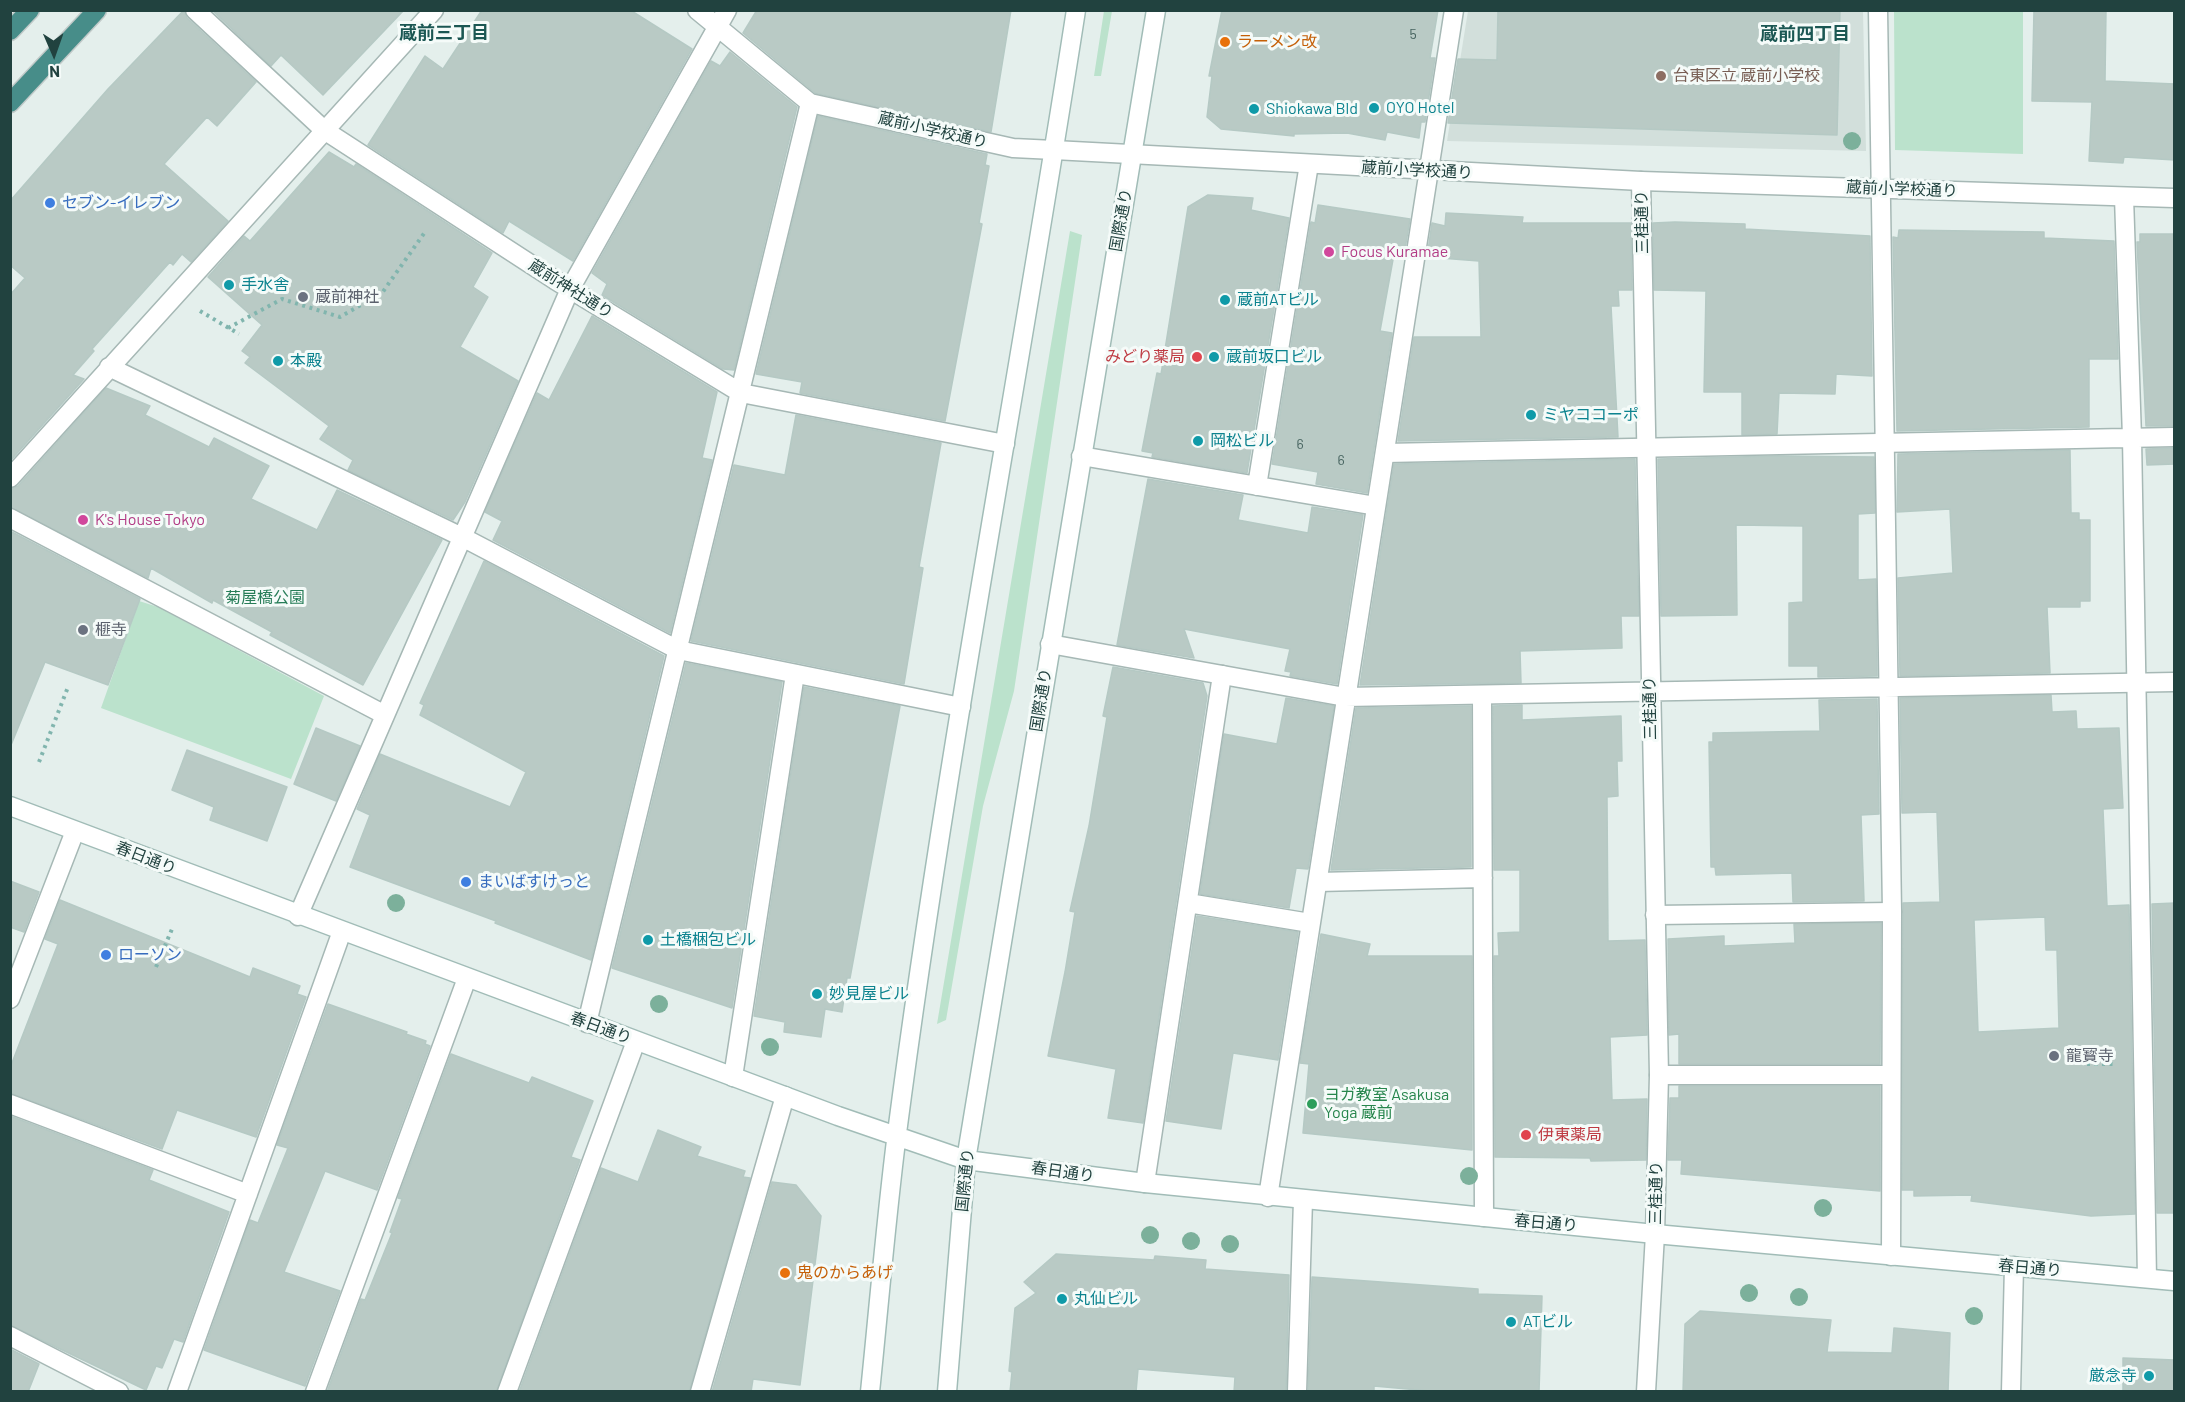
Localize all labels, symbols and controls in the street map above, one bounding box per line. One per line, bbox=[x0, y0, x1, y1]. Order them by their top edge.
district label: 蔵前三丁目 bbox=[399, 22, 489, 44]
district label: 蔵前四丁目 bbox=[1760, 23, 1850, 45]
north arrow bbox=[24, 24, 84, 84]
house number: 5 bbox=[1409, 26, 1417, 42]
place label: ラーメン改 bbox=[1237, 32, 1317, 52]
marker: ラーメン改 bbox=[1218, 35, 1232, 49]
text: N bbox=[49, 63, 60, 82]
place label: 台東区立 蔵前小学校 bbox=[1673, 66, 1820, 86]
marker: 台東区立 蔵前小学校 bbox=[1654, 69, 1668, 83]
place label: OYO Hotel bbox=[1386, 98, 1454, 118]
place label: Shiokawa Bld bbox=[1266, 99, 1358, 119]
marker: OYO Hotel bbox=[1367, 101, 1381, 115]
marker: Shiokawa Bld bbox=[1247, 102, 1261, 116]
street label: 蔵前小学校通り bbox=[876, 108, 990, 152]
street label: 蔵前小学校通り bbox=[1361, 157, 1473, 183]
street label: 蔵前小学校通り bbox=[1846, 177, 1958, 201]
street label: 国際通り bbox=[1106, 187, 1136, 253]
street label: 三桂通り bbox=[1632, 190, 1652, 254]
place label: セブン-イレブン bbox=[62, 193, 180, 213]
marker: セブン-イレブン bbox=[43, 196, 57, 210]
place label: Focus Kuramae bbox=[1341, 242, 1448, 262]
marker: Focus Kuramae bbox=[1322, 245, 1336, 259]
street label: 蔵前神社通り bbox=[525, 255, 617, 323]
place label: 手水舎 bbox=[241, 275, 289, 295]
marker: 手水舎 bbox=[222, 278, 236, 292]
place label: 蔵前神社 bbox=[315, 287, 379, 307]
marker: 蔵前神社 bbox=[296, 290, 310, 304]
place label: 蔵前ATビル bbox=[1237, 290, 1319, 310]
marker: 蔵前ATビル bbox=[1218, 293, 1232, 307]
place label: みどり薬局 bbox=[1105, 347, 1185, 367]
place label: 蔵前坂口ビル bbox=[1226, 347, 1322, 367]
marker: みどり薬局 bbox=[1190, 350, 1204, 364]
marker: 蔵前坂口ビル bbox=[1207, 350, 1221, 364]
place label: 本殿 bbox=[290, 351, 322, 371]
marker: 本殿 bbox=[271, 354, 285, 368]
place label: ミヤココーポ bbox=[1543, 405, 1639, 425]
marker: ミヤココーポ bbox=[1524, 408, 1538, 422]
place label: 岡松ビル bbox=[1210, 431, 1274, 451]
marker: 岡松ビル bbox=[1191, 434, 1205, 448]
house number: 6 bbox=[1296, 436, 1304, 452]
house number: 6 bbox=[1337, 452, 1345, 468]
place label: K's House Tokyo bbox=[95, 510, 205, 530]
marker: K's House Tokyo bbox=[76, 513, 90, 527]
park label: 菊屋橋公園 bbox=[225, 588, 305, 608]
place label: 榧寺 bbox=[95, 620, 127, 640]
marker: 榧寺 bbox=[76, 623, 90, 637]
street label: 国際通り bbox=[1027, 667, 1055, 733]
street label: 三桂通り bbox=[1640, 676, 1660, 740]
street label: 春日通り bbox=[113, 838, 179, 878]
place label: まいばすけっと bbox=[478, 872, 590, 892]
marker: まいばすけっと bbox=[459, 875, 473, 889]
place label: 土橋梱包ビル bbox=[660, 930, 756, 950]
marker: 土橋梱包ビル bbox=[641, 933, 655, 947]
place label: ローソン bbox=[118, 945, 182, 965]
marker: ローソン bbox=[99, 948, 113, 962]
place label: 妙見屋ビル bbox=[829, 984, 909, 1004]
marker: 妙見屋ビル bbox=[810, 987, 824, 1001]
street label: 春日通り bbox=[568, 1008, 634, 1048]
place label: 龍寳寺 bbox=[2066, 1046, 2114, 1066]
marker: 龍寳寺 bbox=[2047, 1049, 2061, 1063]
place label: ヨガ教室 Asakusa Yoga 蔵前 bbox=[1324, 1085, 1449, 1123]
marker: ヨガ教室 Asakusa Yoga 蔵前 bbox=[1305, 1097, 1319, 1111]
place label: 伊東薬局 bbox=[1538, 1125, 1602, 1145]
marker: 伊東薬局 bbox=[1519, 1128, 1533, 1142]
street label: 国際通り bbox=[952, 1147, 978, 1213]
street label: 春日通り bbox=[1030, 1158, 1096, 1186]
street label: 三桂通り bbox=[1646, 1161, 1666, 1225]
street label: 春日通り bbox=[1513, 1211, 1579, 1235]
street label: 春日通り bbox=[1997, 1256, 2063, 1280]
place label: 鬼のからあげ bbox=[797, 1263, 893, 1283]
marker: 鬼のからあげ bbox=[778, 1266, 792, 1280]
place label: 丸仙ビル bbox=[1074, 1289, 1138, 1309]
marker: 丸仙ビル bbox=[1055, 1292, 1069, 1306]
place label: ATビル bbox=[1523, 1312, 1573, 1332]
marker: ATビル bbox=[1504, 1315, 1518, 1329]
place label: 厳念寺 bbox=[2089, 1366, 2137, 1386]
marker: 厳念寺 bbox=[2142, 1369, 2156, 1383]

